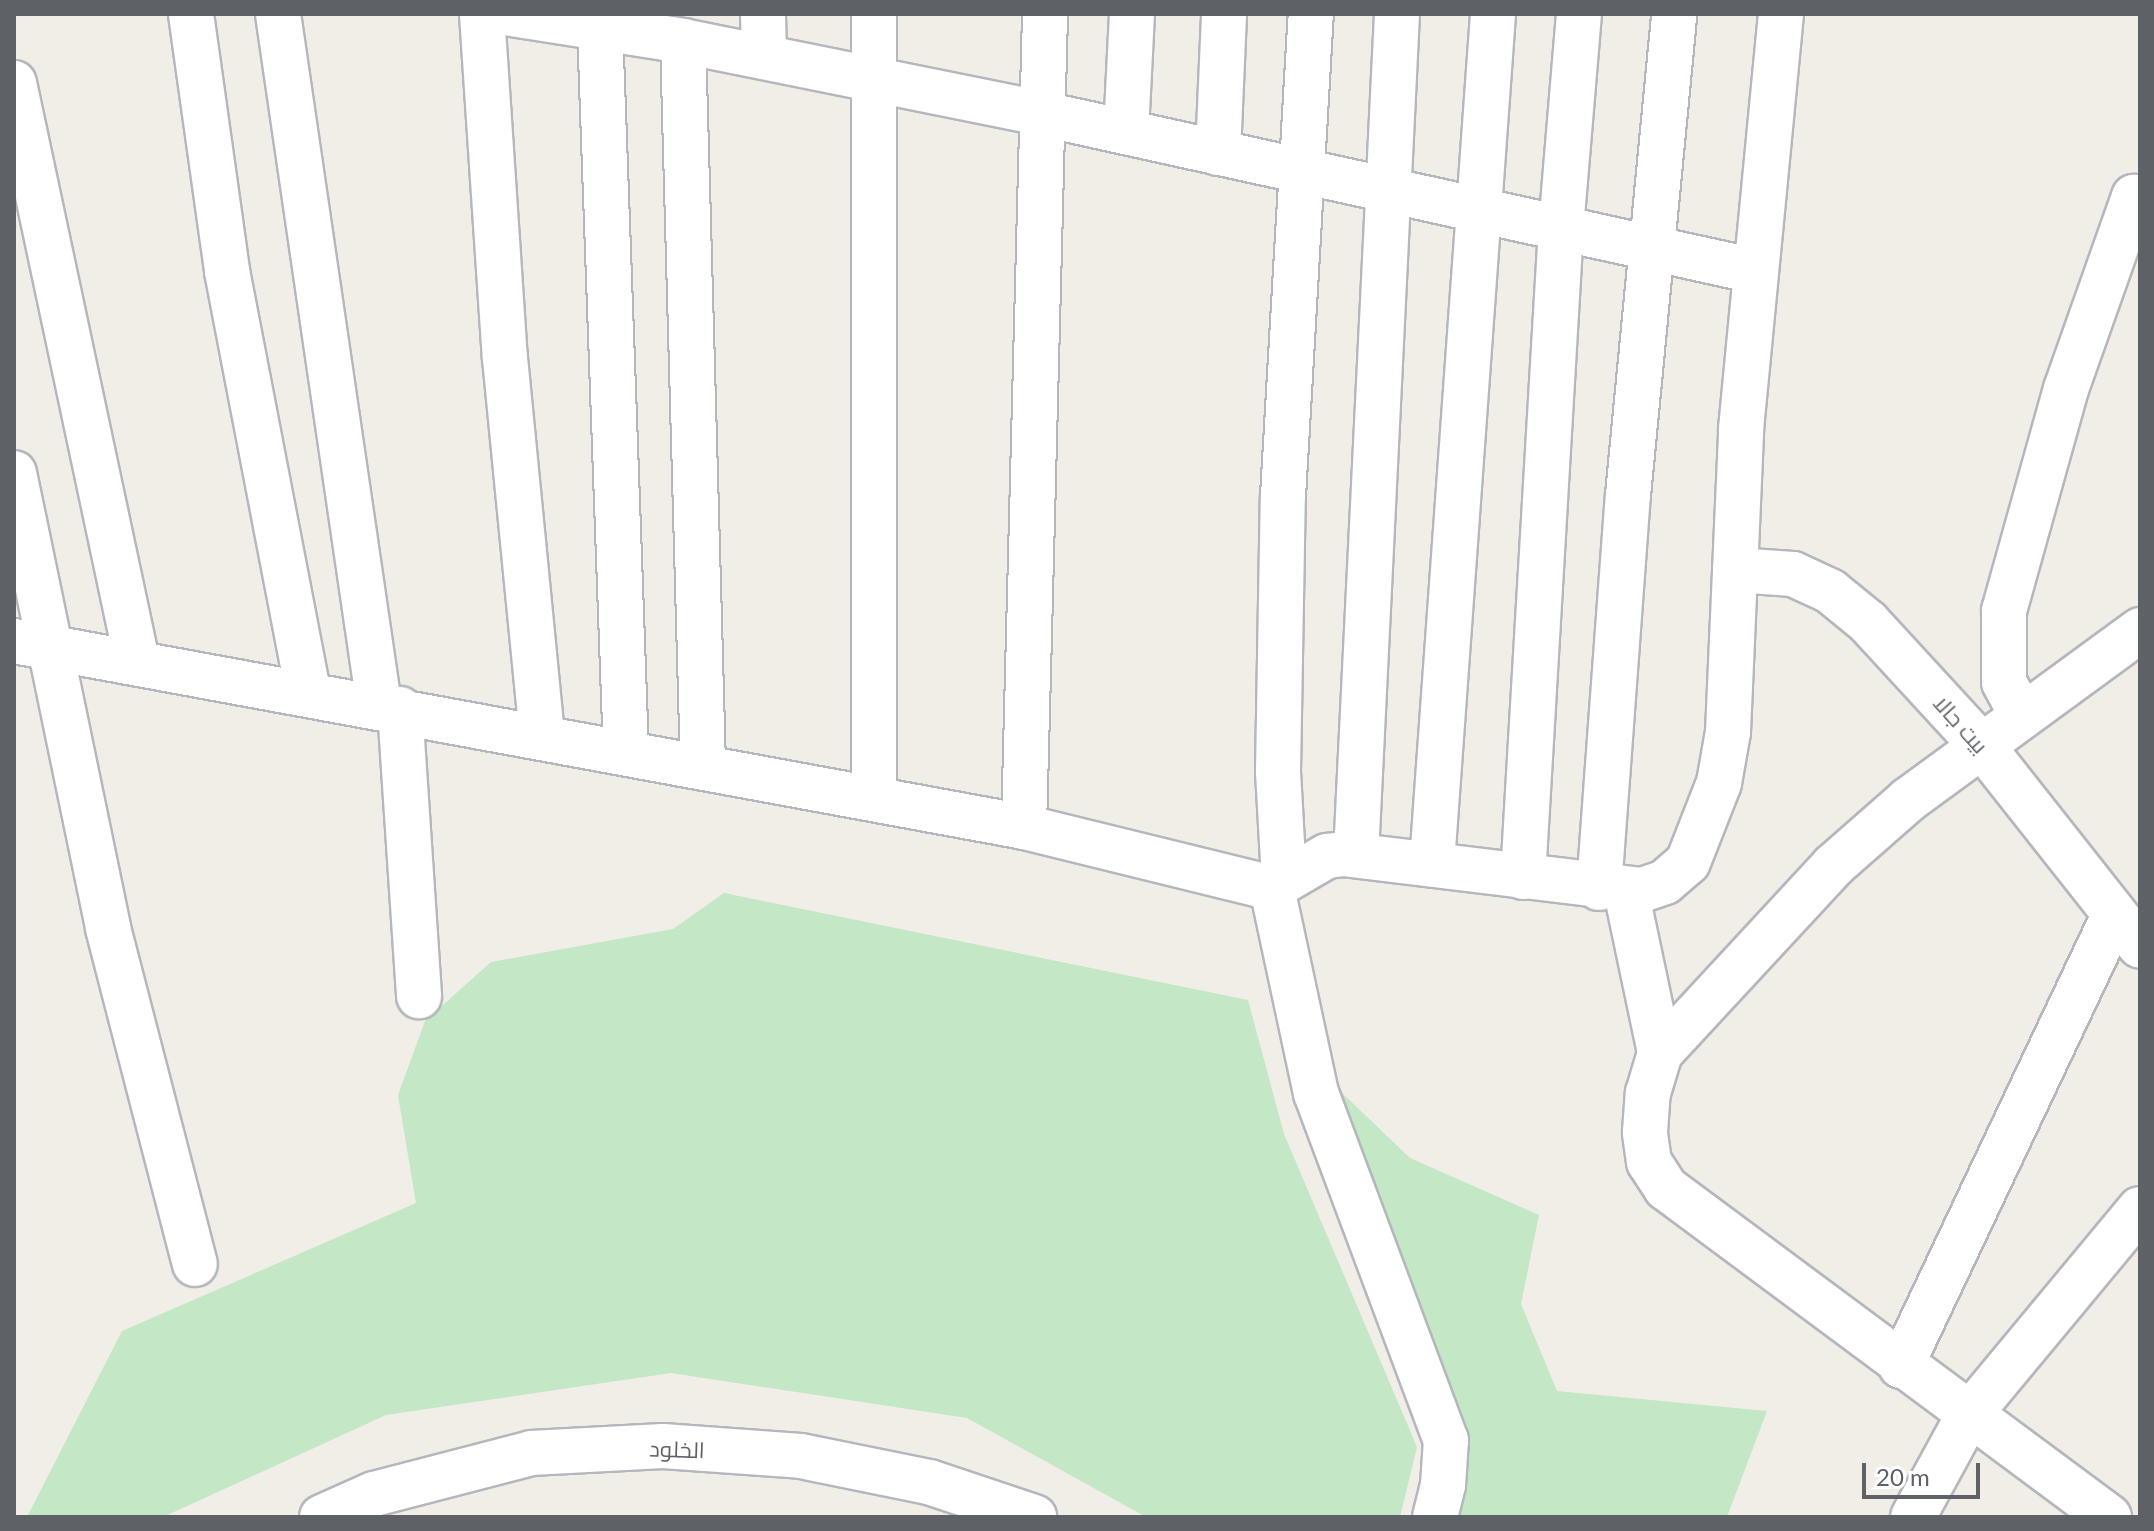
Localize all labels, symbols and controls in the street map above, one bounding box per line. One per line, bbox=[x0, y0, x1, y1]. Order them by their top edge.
street label: بيت جالا bbox=[1928, 690, 1994, 758]
street label: الخلود bbox=[649, 1435, 705, 1463]
scale bar bbox=[1866, 1447, 1984, 1497]
text: 20 m bbox=[1876, 1462, 1930, 1491]

